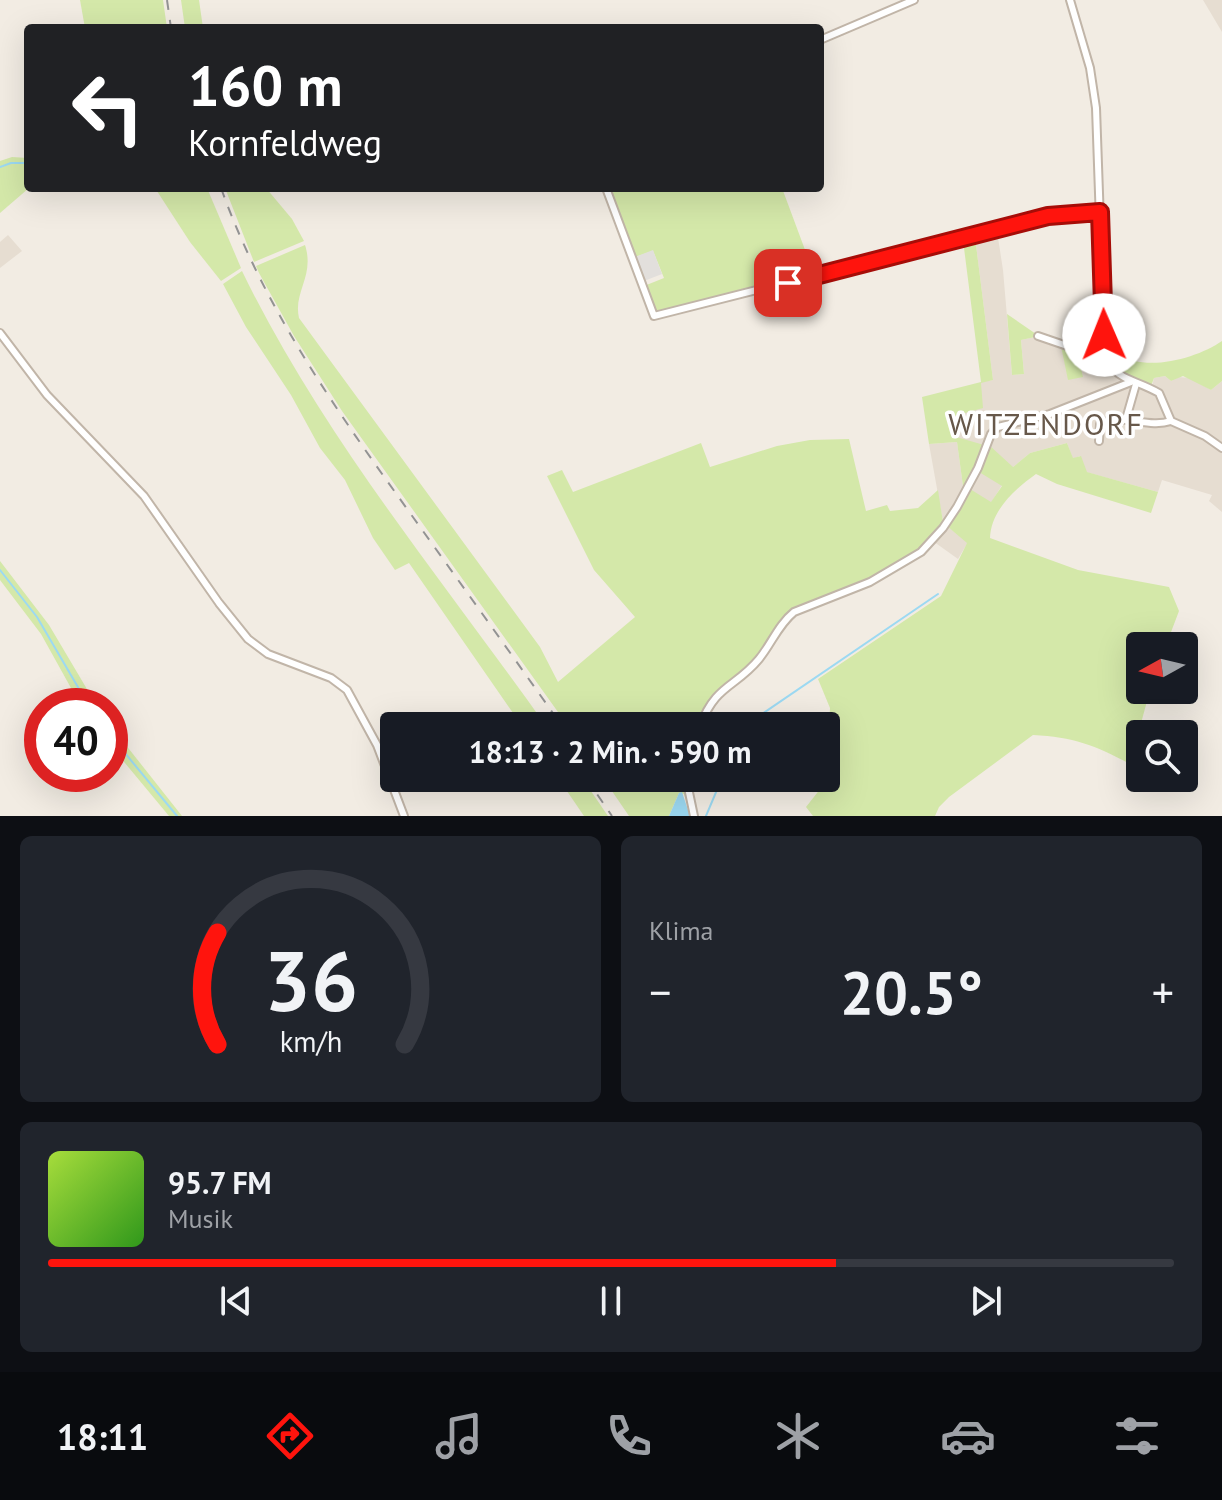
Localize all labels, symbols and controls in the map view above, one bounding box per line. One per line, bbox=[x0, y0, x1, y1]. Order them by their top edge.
text: 160 m bbox=[188, 49, 343, 121]
icon: left bbox=[56, 56, 160, 160]
text: Kornfeldweg bbox=[188, 119, 382, 166]
pin bbox=[754, 249, 822, 317]
icon: arrive bbox=[766, 261, 810, 305]
position arrow bbox=[1062, 293, 1146, 377]
district label: WITZENDORF bbox=[948, 404, 1144, 443]
north arrow bbox=[1126, 632, 1198, 704]
map controls bbox=[1126, 632, 1198, 792]
speed limit sign: 40 bbox=[24, 688, 128, 792]
button: search bbox=[1126, 720, 1198, 792]
text: 18:13 · 2 Min. · 590 m bbox=[469, 732, 751, 771]
text: Klima bbox=[649, 914, 713, 947]
text: 36 bbox=[263, 926, 358, 1034]
text: 20.5° bbox=[840, 953, 983, 1031]
text: − bbox=[649, 963, 671, 1020]
text: + bbox=[1152, 963, 1174, 1020]
text: km/h bbox=[279, 1023, 342, 1060]
text: 95.7 FM bbox=[168, 1163, 272, 1202]
text: Musik bbox=[168, 1202, 233, 1235]
icon: previous bbox=[214, 1279, 258, 1323]
icon: pause bbox=[589, 1279, 633, 1323]
icon: next bbox=[964, 1279, 1008, 1323]
icon: directions bbox=[262, 1408, 318, 1464]
icon: music bbox=[431, 1408, 487, 1464]
icon: phone bbox=[601, 1408, 657, 1464]
icon: climate bbox=[770, 1408, 826, 1464]
icon: car bbox=[940, 1408, 996, 1464]
icon: filters bbox=[1109, 1408, 1165, 1464]
text: 18:11 bbox=[57, 1413, 148, 1460]

